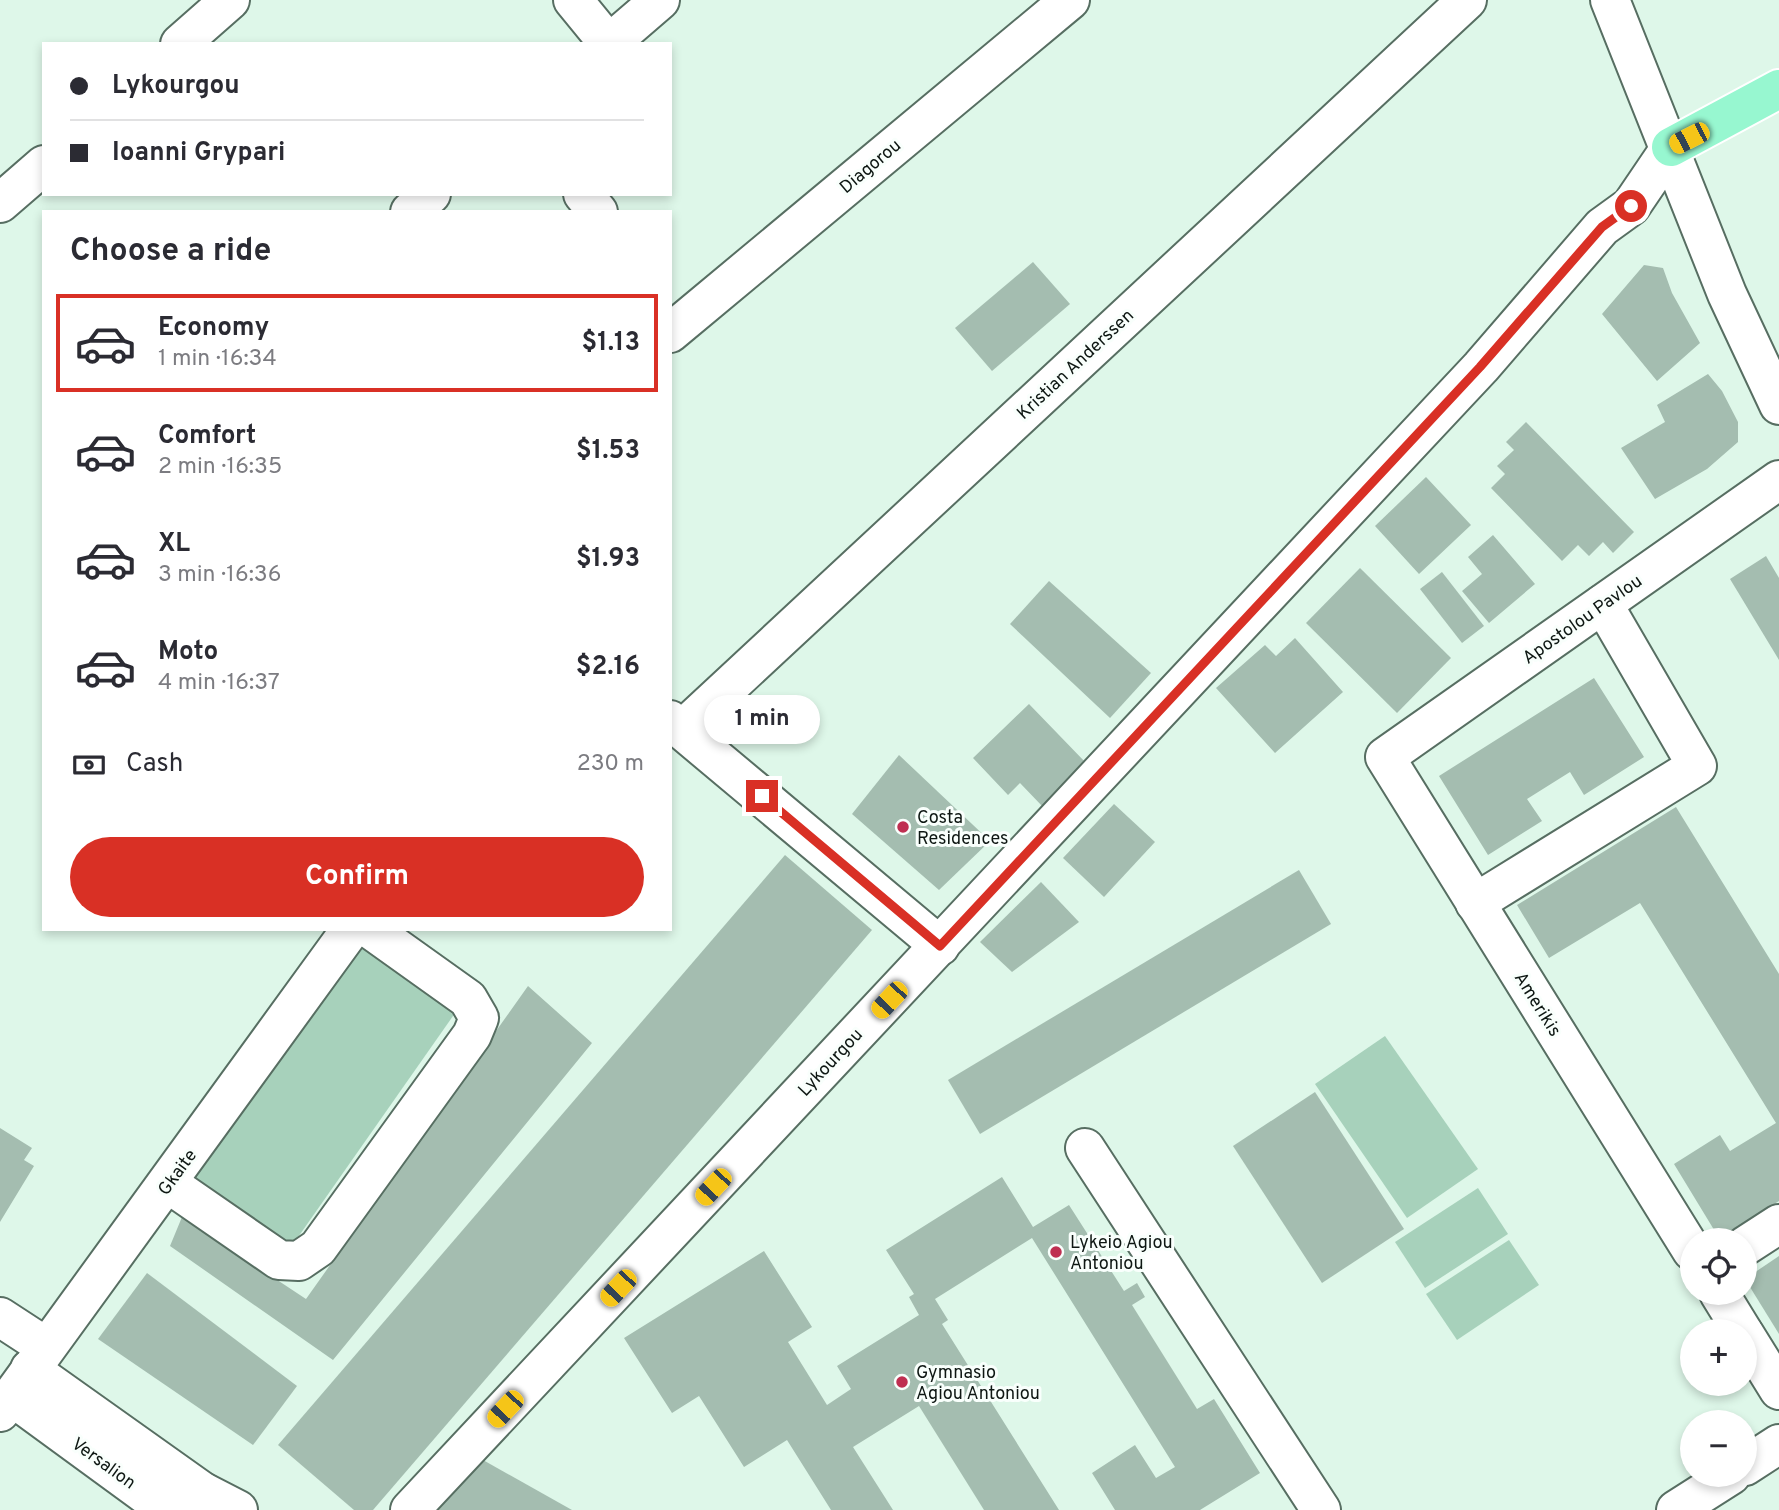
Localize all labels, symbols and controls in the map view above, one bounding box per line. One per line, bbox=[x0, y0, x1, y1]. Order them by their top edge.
text: Lykourgou bbox=[112, 70, 240, 103]
car bbox=[1666, 119, 1713, 157]
street label: Diagorou bbox=[835, 135, 906, 200]
text: Ioanni Grypari bbox=[112, 137, 285, 170]
route start bbox=[1615, 190, 1647, 222]
text: Choose a ride bbox=[70, 232, 271, 272]
street label: Kristian Anderssen bbox=[1013, 305, 1139, 425]
icon: car bbox=[74, 312, 137, 375]
text: Economy bbox=[158, 312, 269, 345]
text: $1.13 bbox=[581, 327, 640, 360]
text: 1 min · 16:34 bbox=[158, 345, 277, 374]
icon: car bbox=[74, 420, 137, 483]
text: Comfort bbox=[158, 420, 256, 453]
text: $1.53 bbox=[576, 435, 640, 468]
text: 2 min · 16:35 bbox=[158, 453, 282, 482]
icon: car bbox=[74, 528, 137, 591]
text: XL bbox=[158, 528, 190, 561]
text: $1.93 bbox=[576, 543, 640, 576]
text: 3 min · 16:36 bbox=[158, 561, 281, 590]
street label: Apostolou Pavlou bbox=[1518, 570, 1647, 670]
icon: car bbox=[74, 636, 137, 699]
text: Moto bbox=[158, 636, 218, 669]
text: $2.16 bbox=[576, 651, 640, 684]
text: 4 min · 16:37 bbox=[158, 669, 280, 698]
callout: 1 min bbox=[704, 694, 820, 744]
text: 1 min bbox=[734, 705, 790, 734]
icon: cash bbox=[70, 746, 108, 784]
text: Cash bbox=[126, 748, 183, 781]
text: 230 m bbox=[577, 750, 644, 779]
route end bbox=[746, 780, 778, 812]
place label: Costa Residences bbox=[917, 807, 1009, 851]
marker: Costa Residences bbox=[895, 819, 911, 835]
button: Confirm bbox=[70, 837, 644, 917]
street label: Amerikis bbox=[1508, 968, 1565, 1041]
car bbox=[867, 977, 912, 1023]
street label: Lykourgou bbox=[794, 1024, 868, 1102]
street label: Gkaite bbox=[154, 1145, 203, 1201]
car bbox=[691, 1164, 736, 1210]
map controls bbox=[1680, 1228, 1757, 1487]
button: locate bbox=[1680, 1228, 1757, 1305]
place label: Lykeio Agiou Antoniou bbox=[1070, 1232, 1173, 1276]
marker: Lykeio Agiou Antoniou bbox=[1048, 1244, 1064, 1260]
car bbox=[596, 1265, 641, 1311]
button: + bbox=[1680, 1319, 1757, 1396]
place label: Gymnasio Agiou Antoniou bbox=[916, 1362, 1040, 1406]
marker: Gymnasio Agiou Antoniou bbox=[894, 1374, 910, 1390]
car bbox=[483, 1386, 528, 1432]
button: − bbox=[1680, 1410, 1757, 1487]
street label: Versalion bbox=[66, 1433, 140, 1495]

